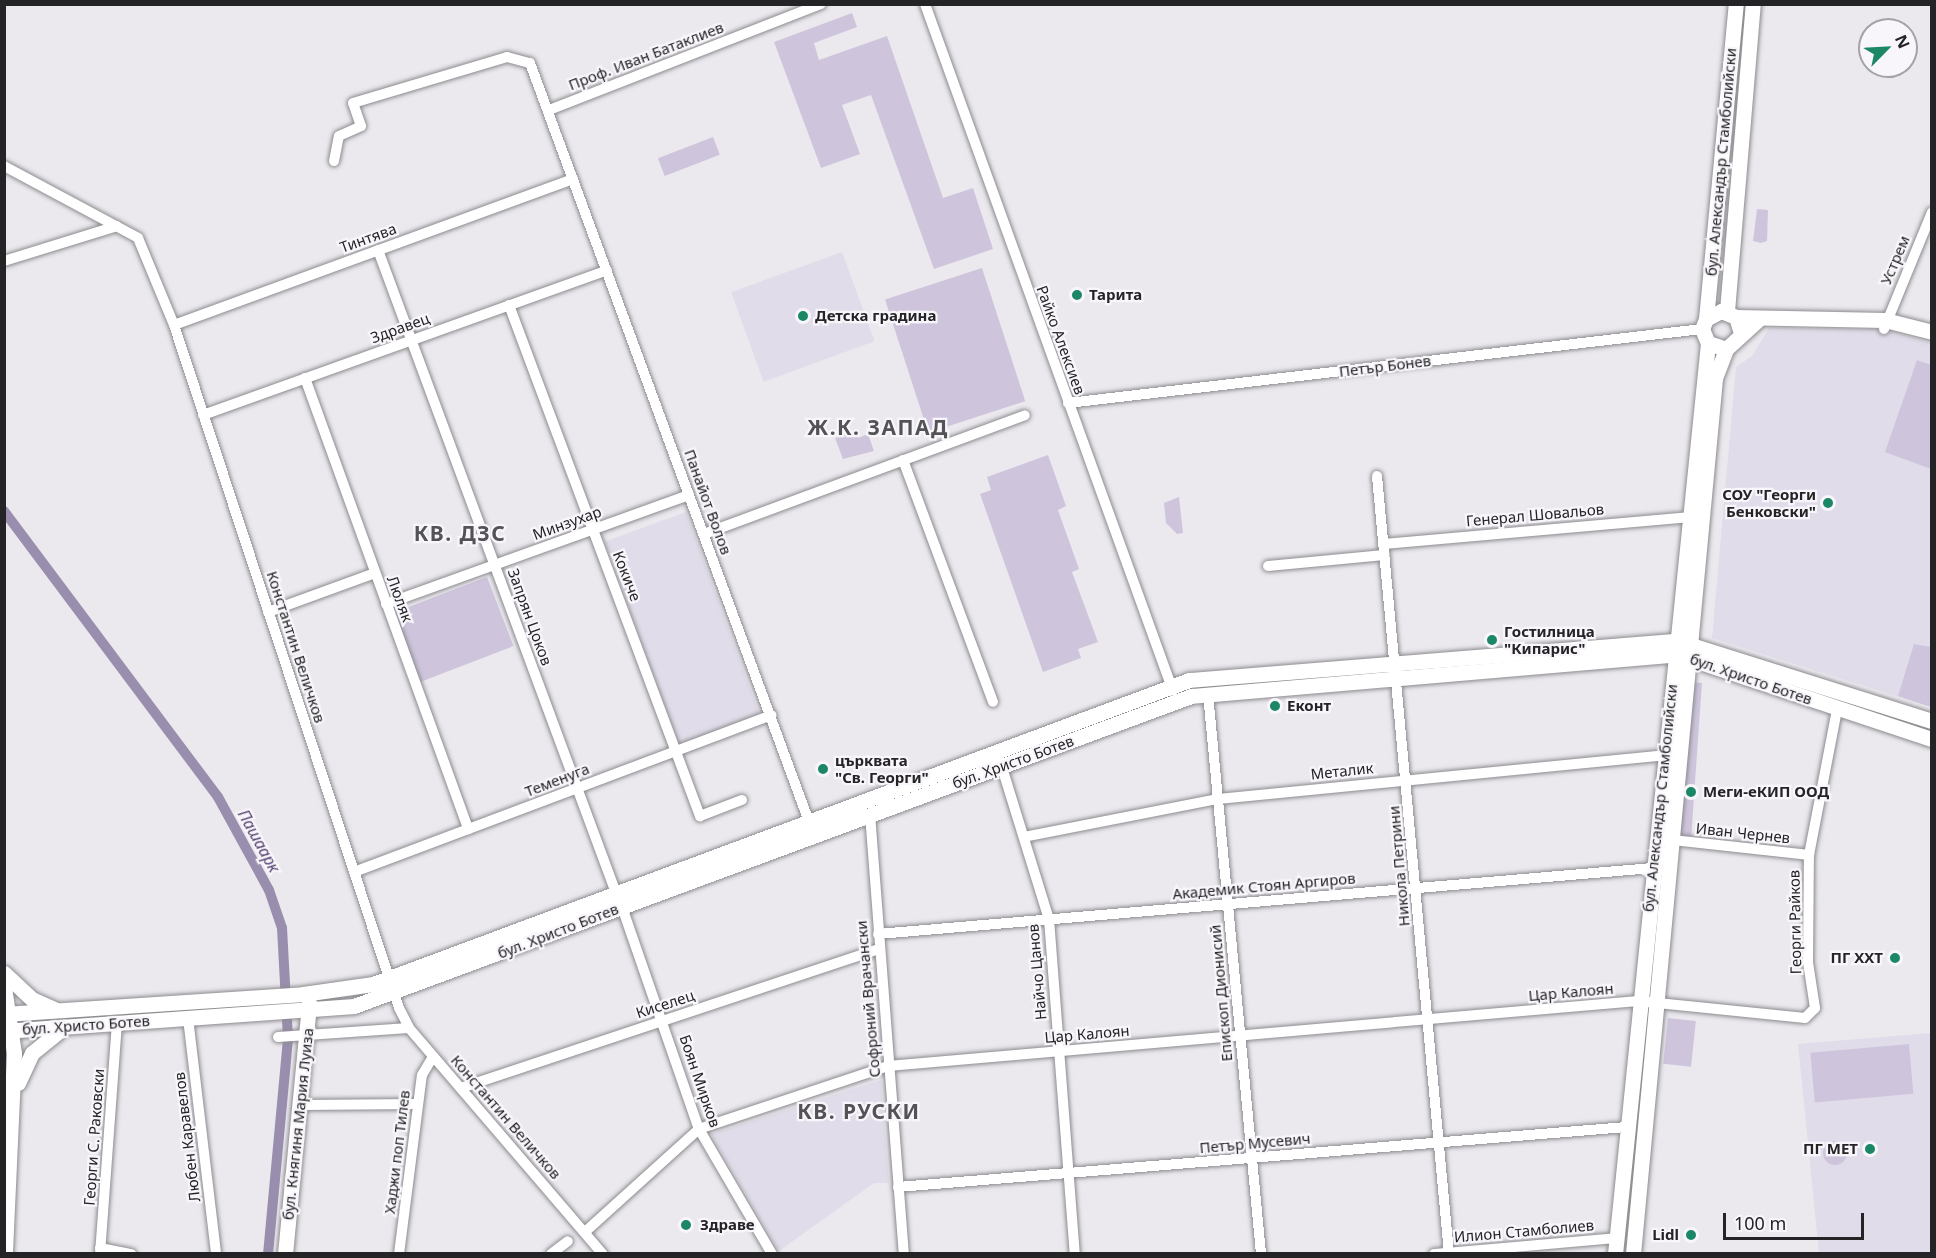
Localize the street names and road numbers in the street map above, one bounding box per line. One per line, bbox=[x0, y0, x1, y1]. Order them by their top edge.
street label: Проф. Иван Батаклиев bbox=[566, 18, 726, 94]
street label: бул. Александър Стамболийски bbox=[1702, 47, 1740, 277]
street label: Тинтява bbox=[337, 219, 399, 257]
street label: Устрем bbox=[1877, 233, 1913, 287]
street label: Райко Алексиев bbox=[1033, 283, 1089, 397]
street label: Здравец bbox=[368, 309, 432, 347]
street label: Петър Бонев bbox=[1338, 351, 1432, 381]
street label: Панайот Волов bbox=[681, 447, 735, 557]
street label: Генерал Шовальов bbox=[1465, 500, 1605, 530]
street label: Минзухар bbox=[530, 502, 604, 544]
street label: Кокиче bbox=[609, 548, 645, 604]
street label: Запрян Цоков bbox=[504, 566, 556, 668]
street label: Константин Величков bbox=[263, 569, 329, 725]
street label: Люляк bbox=[383, 573, 417, 625]
street label: бул. Христо Ботев bbox=[1688, 650, 1814, 708]
street label: бул. Александър Стамболийски bbox=[1639, 683, 1681, 913]
street label: бул. Христо Ботев bbox=[950, 732, 1076, 792]
street label: Теменуга bbox=[522, 759, 592, 801]
street label: Металик bbox=[1310, 759, 1374, 783]
street label: Никола Петрини bbox=[1385, 805, 1413, 927]
street label: Иван Чернев bbox=[1695, 819, 1791, 847]
street label: Академик Стоян Аргиров bbox=[1172, 869, 1356, 903]
street label: Георги Райков bbox=[1785, 870, 1805, 974]
street label: бул. Христо Ботев bbox=[495, 900, 621, 962]
street label: Софроний Врачански bbox=[852, 920, 884, 1078]
street label: Найчо Цанов bbox=[1024, 923, 1050, 1021]
street label: Епископ Дионисий bbox=[1206, 924, 1236, 1062]
street label: Цар Калоян bbox=[1528, 979, 1614, 1005]
street label: Киселец bbox=[633, 986, 697, 1022]
street label: бул. Христо Ботев bbox=[22, 1012, 150, 1038]
street label: Цар Калоян bbox=[1044, 1021, 1130, 1047]
street label: бул. Княгиня Мария Луиза bbox=[279, 1027, 317, 1221]
street label: Боян Мирков bbox=[676, 1032, 724, 1130]
street label: Константин Величков bbox=[447, 1051, 565, 1183]
street label: Георги С. Раковски bbox=[80, 1068, 108, 1206]
street label: Любен Каравелов bbox=[170, 1071, 204, 1203]
street label: Хаджи поп Тилев bbox=[380, 1089, 414, 1215]
street label: Петър Мусевич bbox=[1199, 1129, 1311, 1157]
street label: Илион Стамболиев bbox=[1453, 1216, 1595, 1246]

